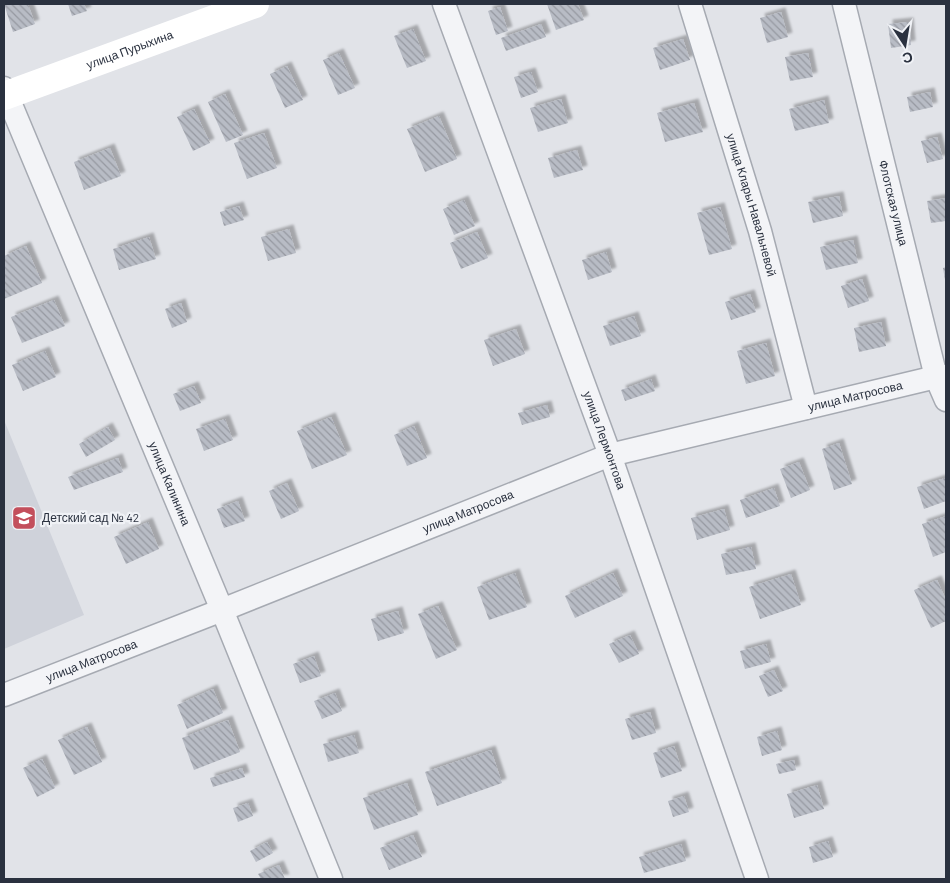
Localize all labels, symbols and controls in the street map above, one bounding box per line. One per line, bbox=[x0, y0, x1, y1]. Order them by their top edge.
north arrow bbox=[880, 20, 930, 70]
street label: улица Пурыхина bbox=[84, 27, 175, 72]
text: С bbox=[901, 49, 915, 68]
street label: улица Клары Навальневой bbox=[723, 131, 779, 278]
street label: Флотская улица bbox=[877, 158, 911, 247]
street label: улица Матросова bbox=[806, 377, 904, 414]
street label: улица Лермонтова bbox=[580, 389, 629, 491]
street label: улица Калинина bbox=[146, 439, 194, 528]
street label: улица Матросова bbox=[420, 486, 515, 536]
school or university icon: Детский сад № 42 bbox=[11, 505, 37, 531]
place label: Детский сад № 42 bbox=[42, 510, 139, 525]
street label: улица Матросова bbox=[44, 636, 139, 685]

